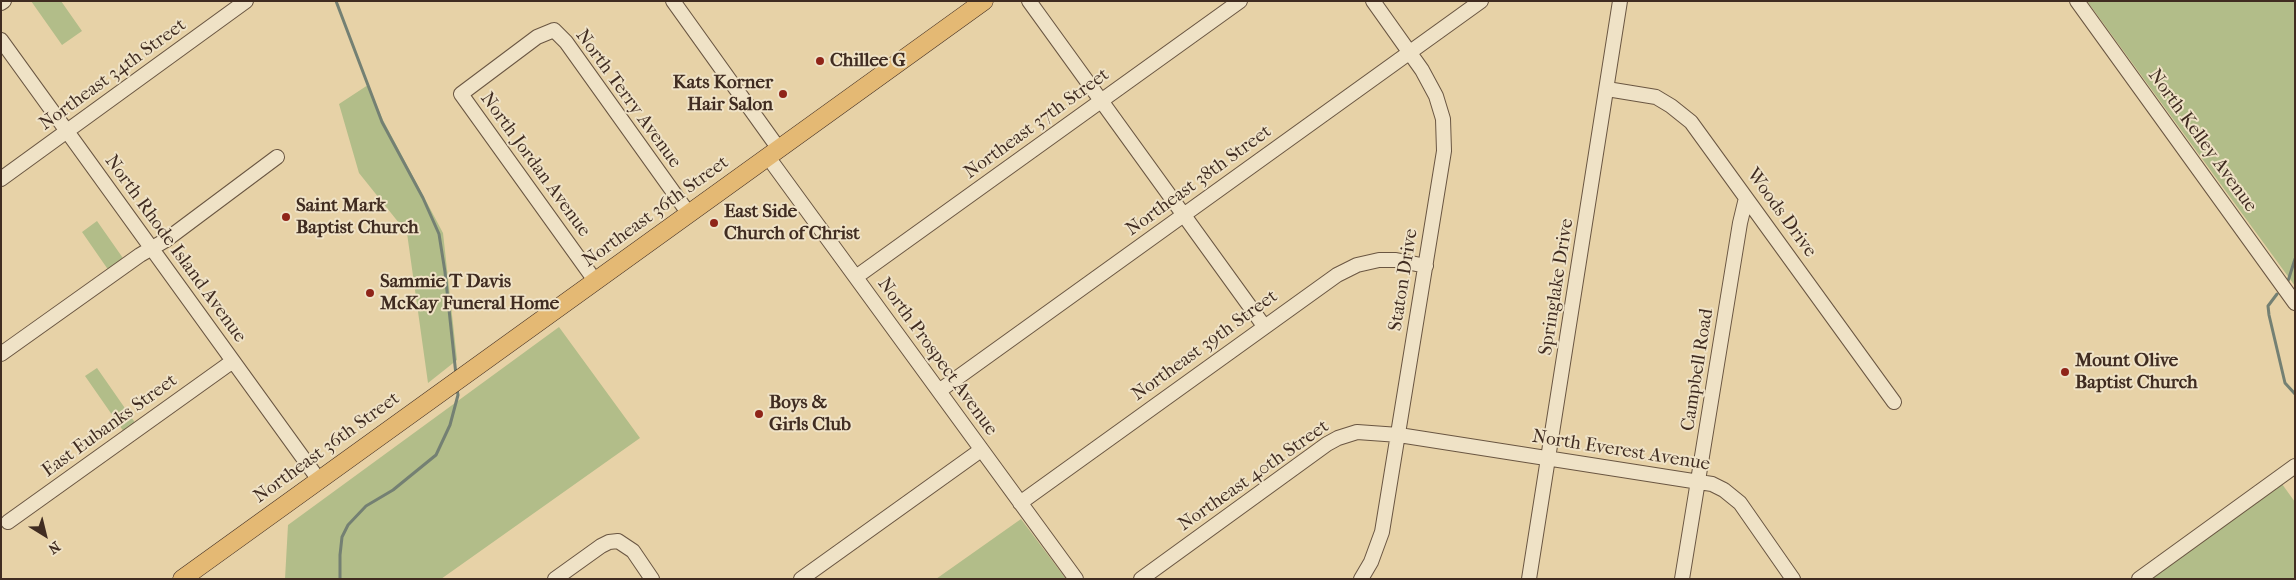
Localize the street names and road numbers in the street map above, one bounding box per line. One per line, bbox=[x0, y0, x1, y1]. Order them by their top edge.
street label: Northeast 34th Street bbox=[35, 14, 191, 136]
street label: North Terry Avenue bbox=[570, 25, 686, 173]
street label: Northeast 37th Street bbox=[960, 64, 1114, 184]
street label: North Kelley Avenue bbox=[2142, 65, 2262, 217]
street label: North Jordan Avenue bbox=[475, 88, 595, 242]
street label: Northeast 38th Street bbox=[1122, 121, 1276, 241]
street label: North Rhode Island Avenue bbox=[99, 151, 251, 347]
street label: Northeast 36th Street bbox=[579, 151, 733, 273]
street label: Woods Drive bbox=[1741, 164, 1821, 262]
street label: Springlake Drive bbox=[1535, 217, 1579, 357]
street label: Staton Drive bbox=[1385, 227, 1423, 333]
street label: North Prospect Avenue bbox=[872, 274, 1002, 440]
street label: Northeast 39th Street bbox=[1128, 285, 1282, 407]
street label: Campbell Road bbox=[1677, 307, 1719, 433]
street label: East Eubanks Street bbox=[38, 369, 182, 483]
street label: Northeast 36th Street bbox=[250, 387, 404, 509]
street label: Northeast 40th Street bbox=[1174, 415, 1334, 537]
street label: North Everest Avenue bbox=[1530, 426, 1712, 476]

